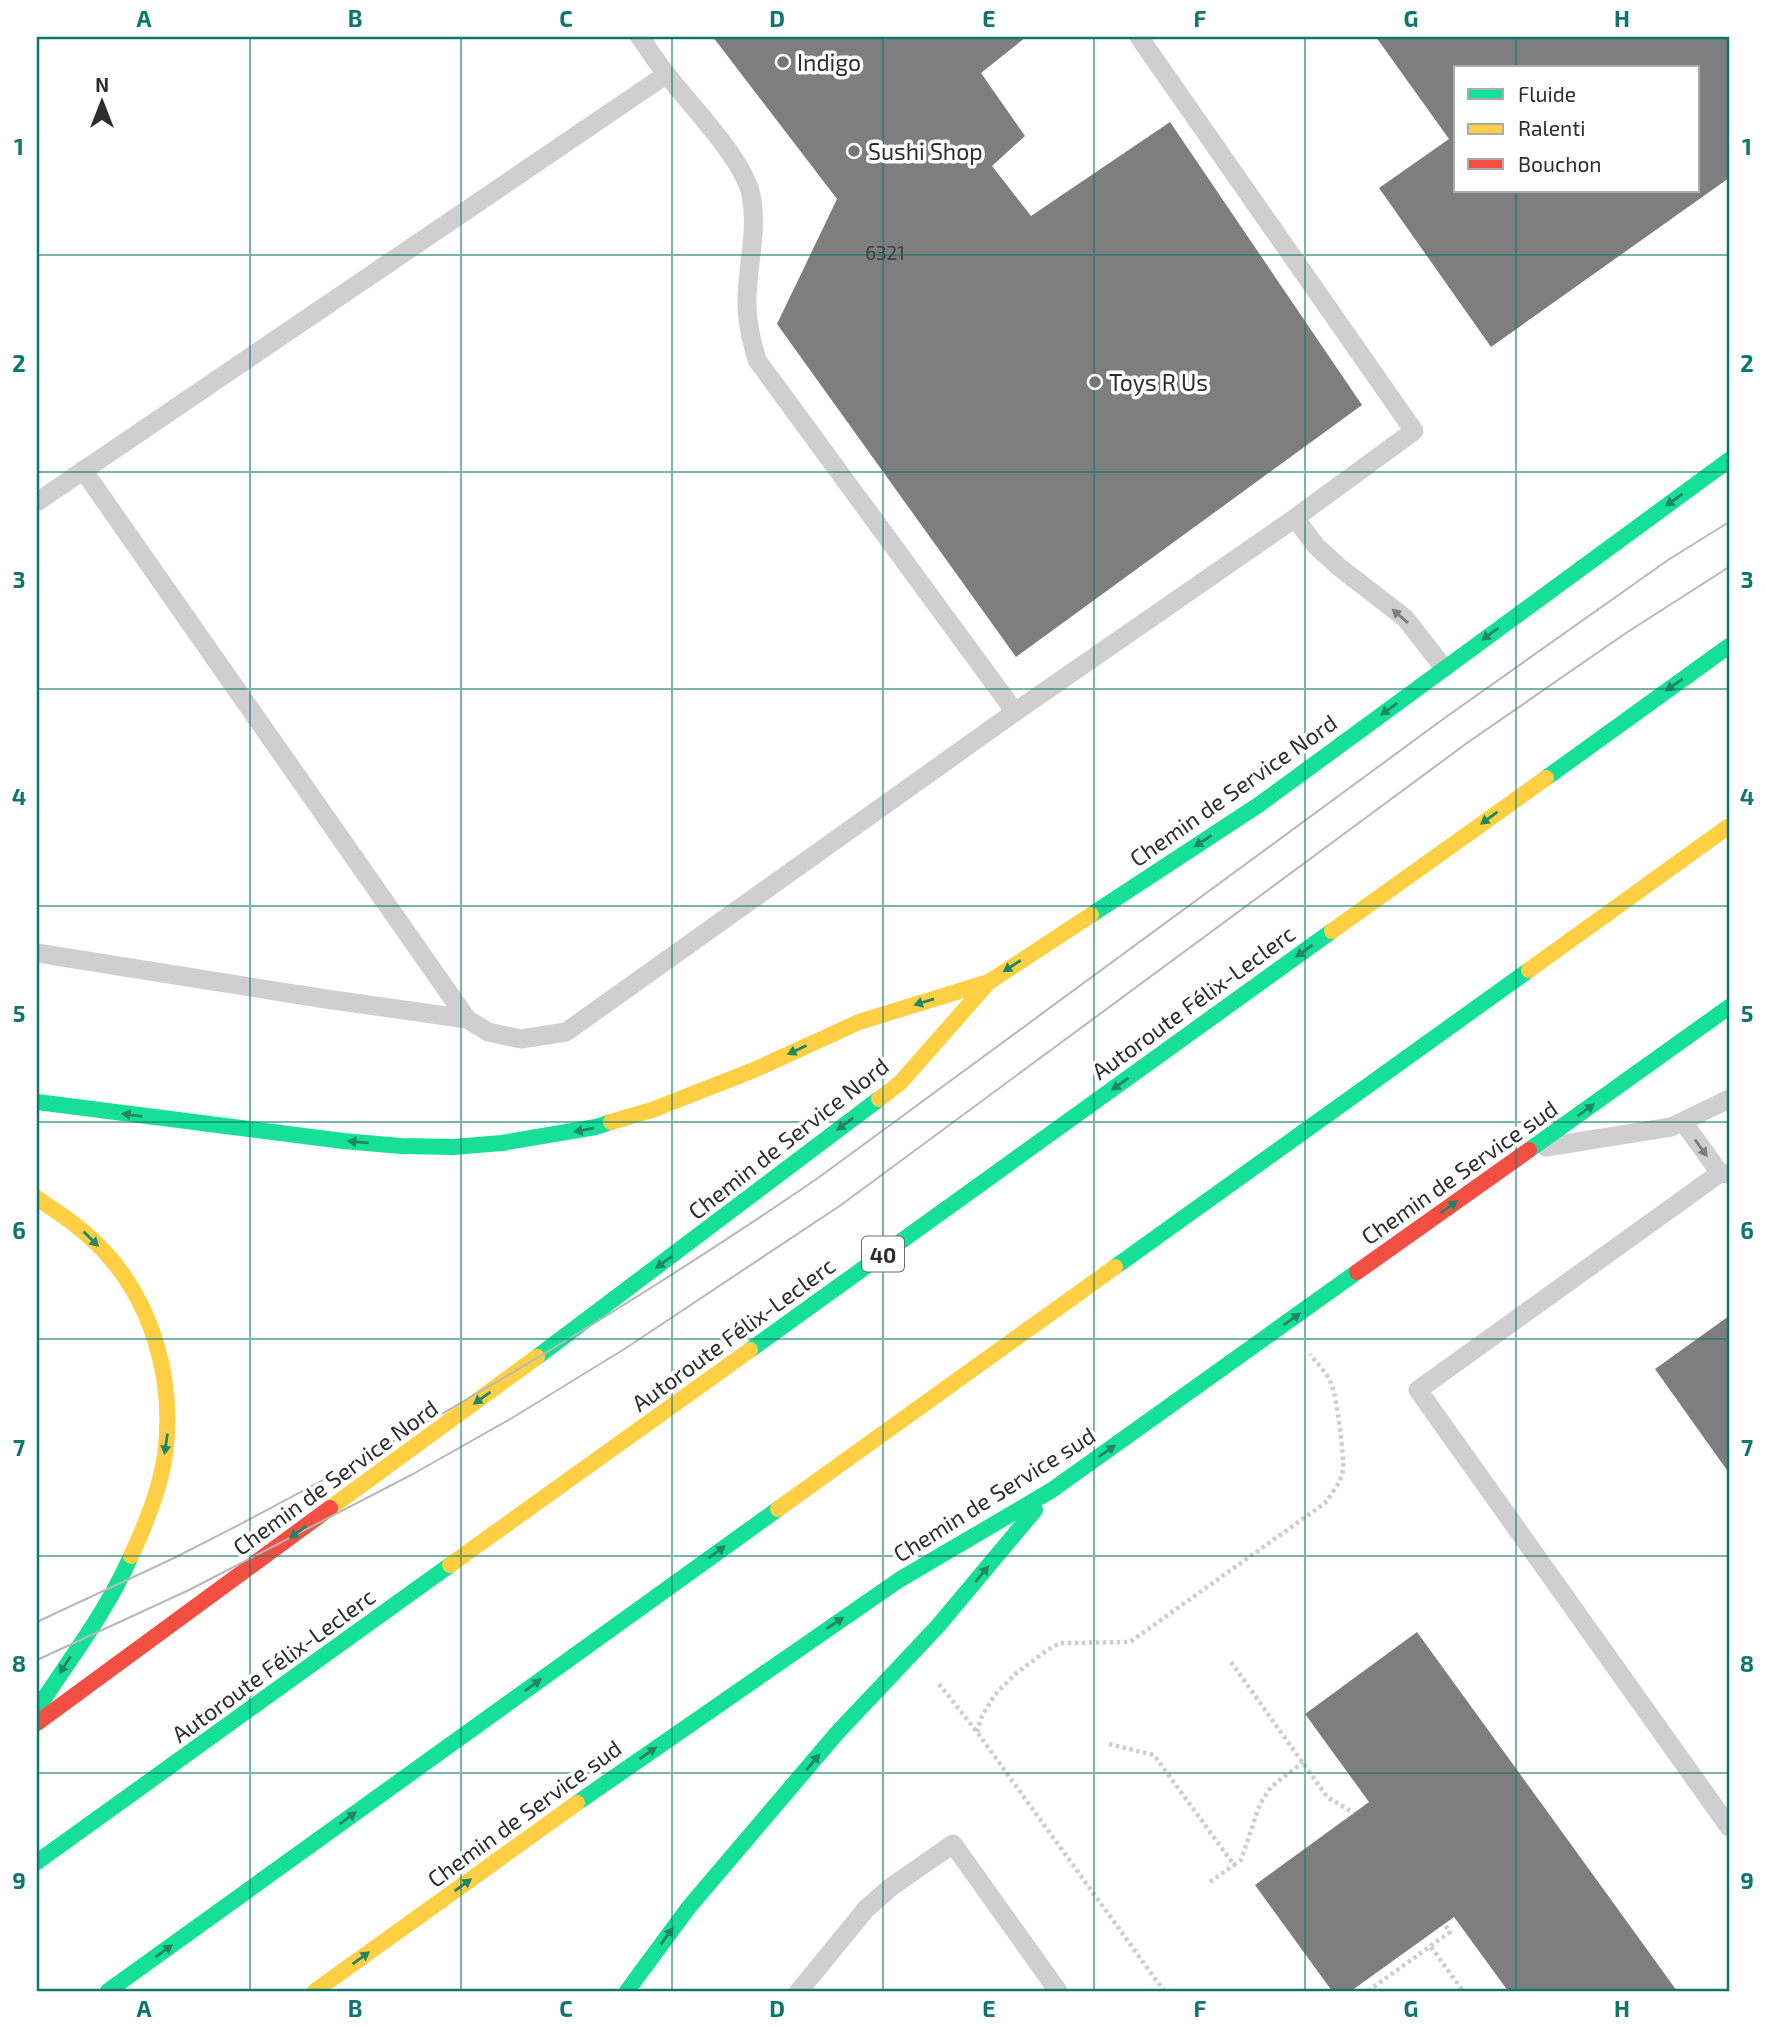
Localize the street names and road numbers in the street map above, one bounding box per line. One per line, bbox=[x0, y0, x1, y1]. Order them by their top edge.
street label: Chemin de Service Nord bbox=[1124, 708, 1342, 872]
street label: Autoroute Félix-Leclerc bbox=[1086, 919, 1300, 1085]
street label: Chemin de Service Nord bbox=[682, 1051, 894, 1225]
street label: Chemin de Service sud bbox=[1356, 1094, 1562, 1250]
road number: 40 bbox=[862, 1236, 904, 1272]
street label: Autoroute Félix-Leclerc bbox=[626, 1251, 840, 1417]
street label: Chemin de Service Nord bbox=[227, 1393, 443, 1561]
street label: Chemin de Service sud bbox=[888, 1420, 1100, 1568]
street label: Autoroute Félix-Leclerc bbox=[166, 1582, 380, 1748]
street label: Chemin de Service sud bbox=[422, 1733, 626, 1893]

